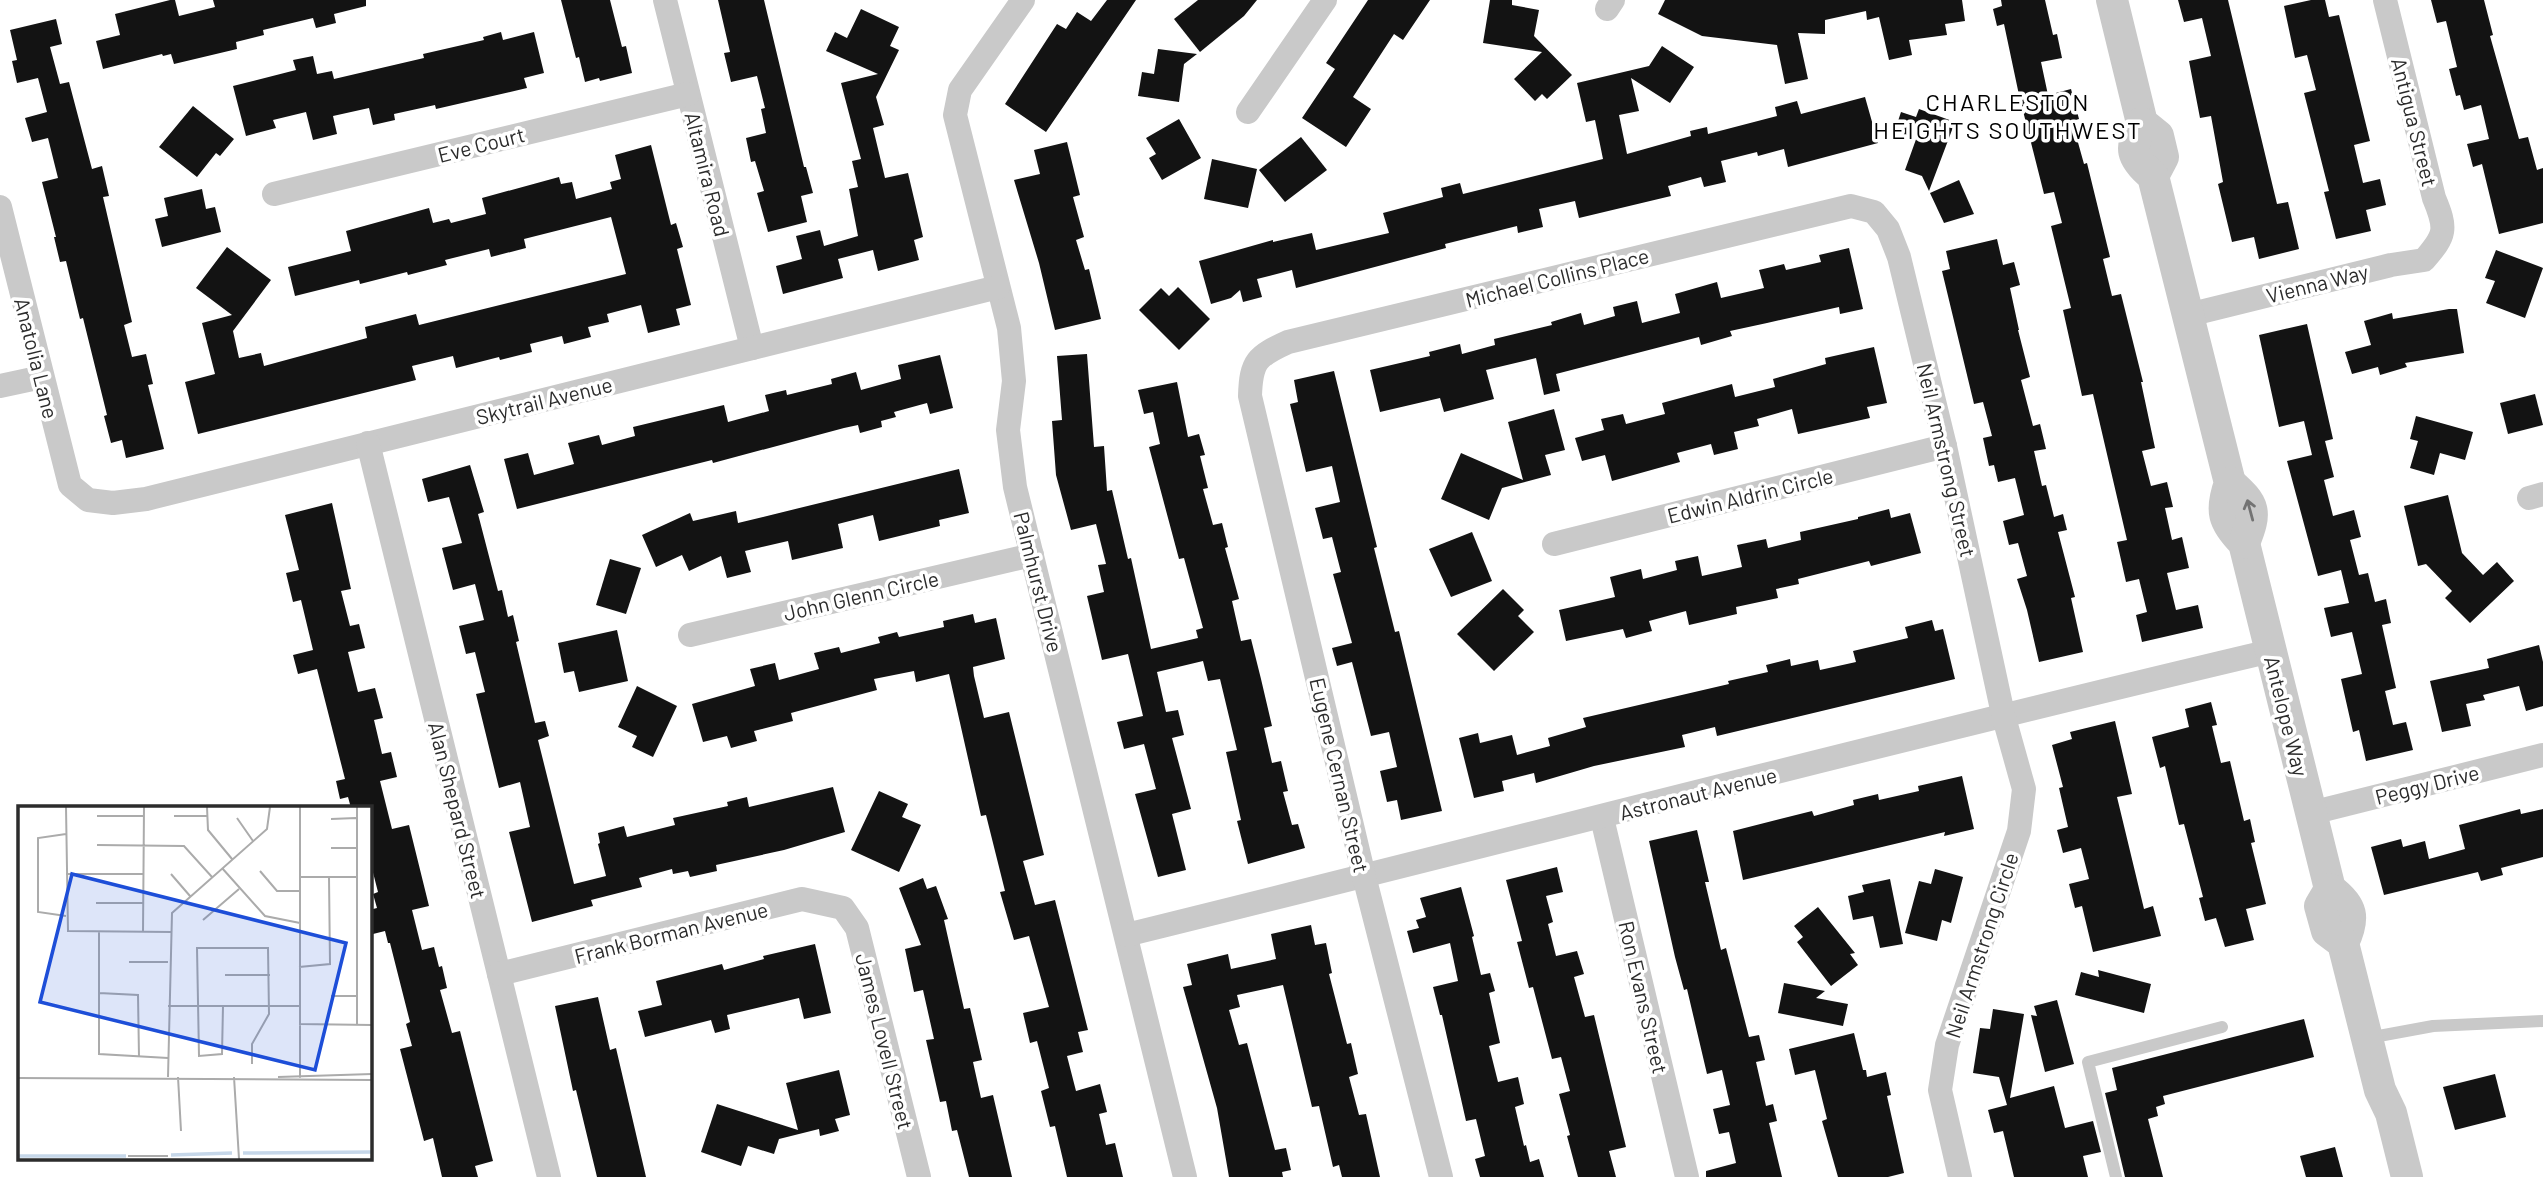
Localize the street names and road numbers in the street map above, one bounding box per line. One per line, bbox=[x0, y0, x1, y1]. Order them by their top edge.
street label: Antigua Street bbox=[2387, 55, 2443, 189]
street label: Altamira Road bbox=[680, 109, 736, 239]
street label: Eve Court bbox=[435, 121, 527, 167]
street label: Michael Collins Place bbox=[1463, 242, 1651, 312]
street label: Vienna Way bbox=[2263, 258, 2371, 308]
street label: Anatolia Lane bbox=[10, 295, 64, 421]
street label: Neil Armstrong Street bbox=[1913, 361, 1981, 559]
street label: Skytrail Avenue bbox=[473, 371, 615, 429]
street label: Edwin Aldrin Circle bbox=[1664, 462, 1836, 528]
street label: Palmhurst Drive bbox=[1009, 509, 1069, 655]
street label: John Glenn Circle bbox=[781, 565, 941, 625]
street label: Antelope Way bbox=[2260, 653, 2314, 779]
street label: Eugene Cernan Street bbox=[1305, 675, 1375, 875]
street label: Alan Shepard Street bbox=[424, 719, 492, 901]
street label: Peggy Drive bbox=[2372, 759, 2482, 809]
street label: Astronaut Avenue bbox=[1617, 761, 1779, 825]
street label: Neil Armstrong Circle bbox=[1939, 849, 2023, 1041]
street label: Frank Borman Avenue bbox=[572, 896, 770, 968]
street label: Ron Evans Street bbox=[1614, 918, 1674, 1076]
street label: James Lovell Street bbox=[851, 950, 919, 1132]

